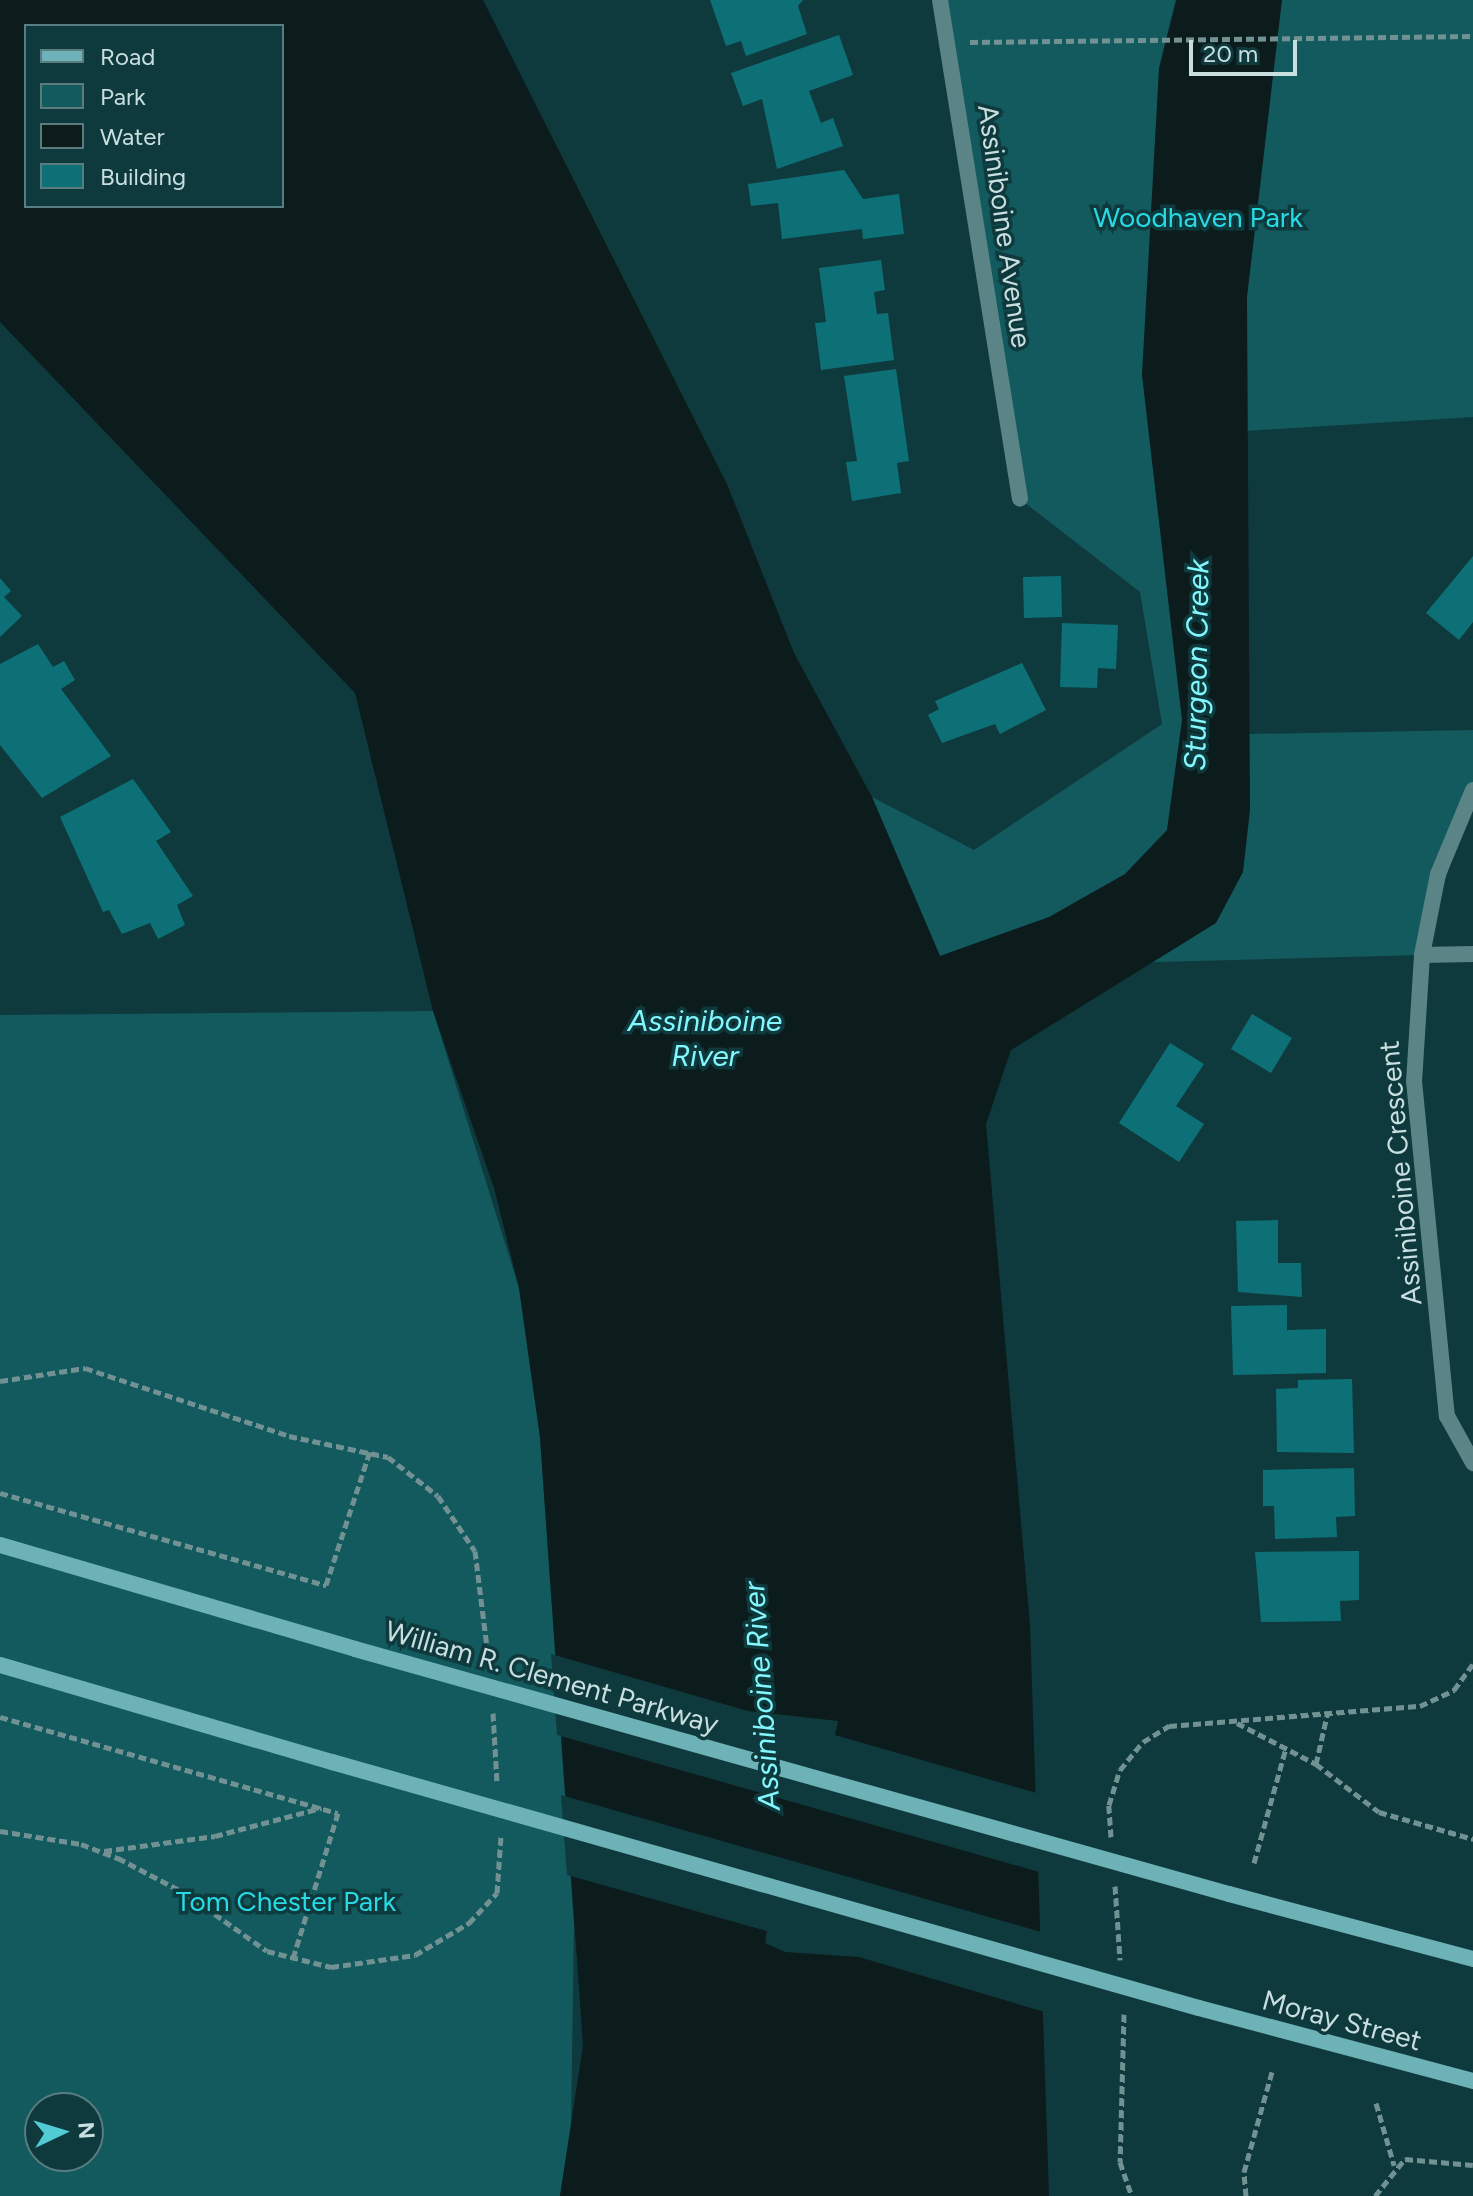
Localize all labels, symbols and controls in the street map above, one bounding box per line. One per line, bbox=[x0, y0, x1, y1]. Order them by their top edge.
legend bbox=[24, 24, 284, 208]
scale bar bbox=[1193, 24, 1301, 74]
text: 20 m bbox=[1203, 39, 1258, 68]
text: Road bbox=[100, 42, 155, 71]
text: Park bbox=[100, 82, 146, 111]
street label: Assiniboine Avenue bbox=[971, 102, 1039, 350]
text: Water bbox=[100, 122, 165, 151]
text: Building bbox=[100, 162, 186, 191]
park label: Woodhaven Park bbox=[1093, 200, 1303, 234]
water label: Sturgeon Creek bbox=[1177, 559, 1217, 771]
water label: Assiniboine River bbox=[628, 1003, 782, 1074]
street label: Assiniboine Crescent bbox=[1372, 1039, 1428, 1307]
water label: Assiniboine River bbox=[736, 1580, 788, 1812]
street label: William R. Clement Parkway bbox=[382, 1613, 722, 1741]
park label: Tom Chester Park bbox=[176, 1884, 396, 1918]
street label: Moray Street bbox=[1259, 1983, 1425, 2057]
north arrow bbox=[24, 2092, 104, 2172]
text: N bbox=[72, 2121, 101, 2140]

